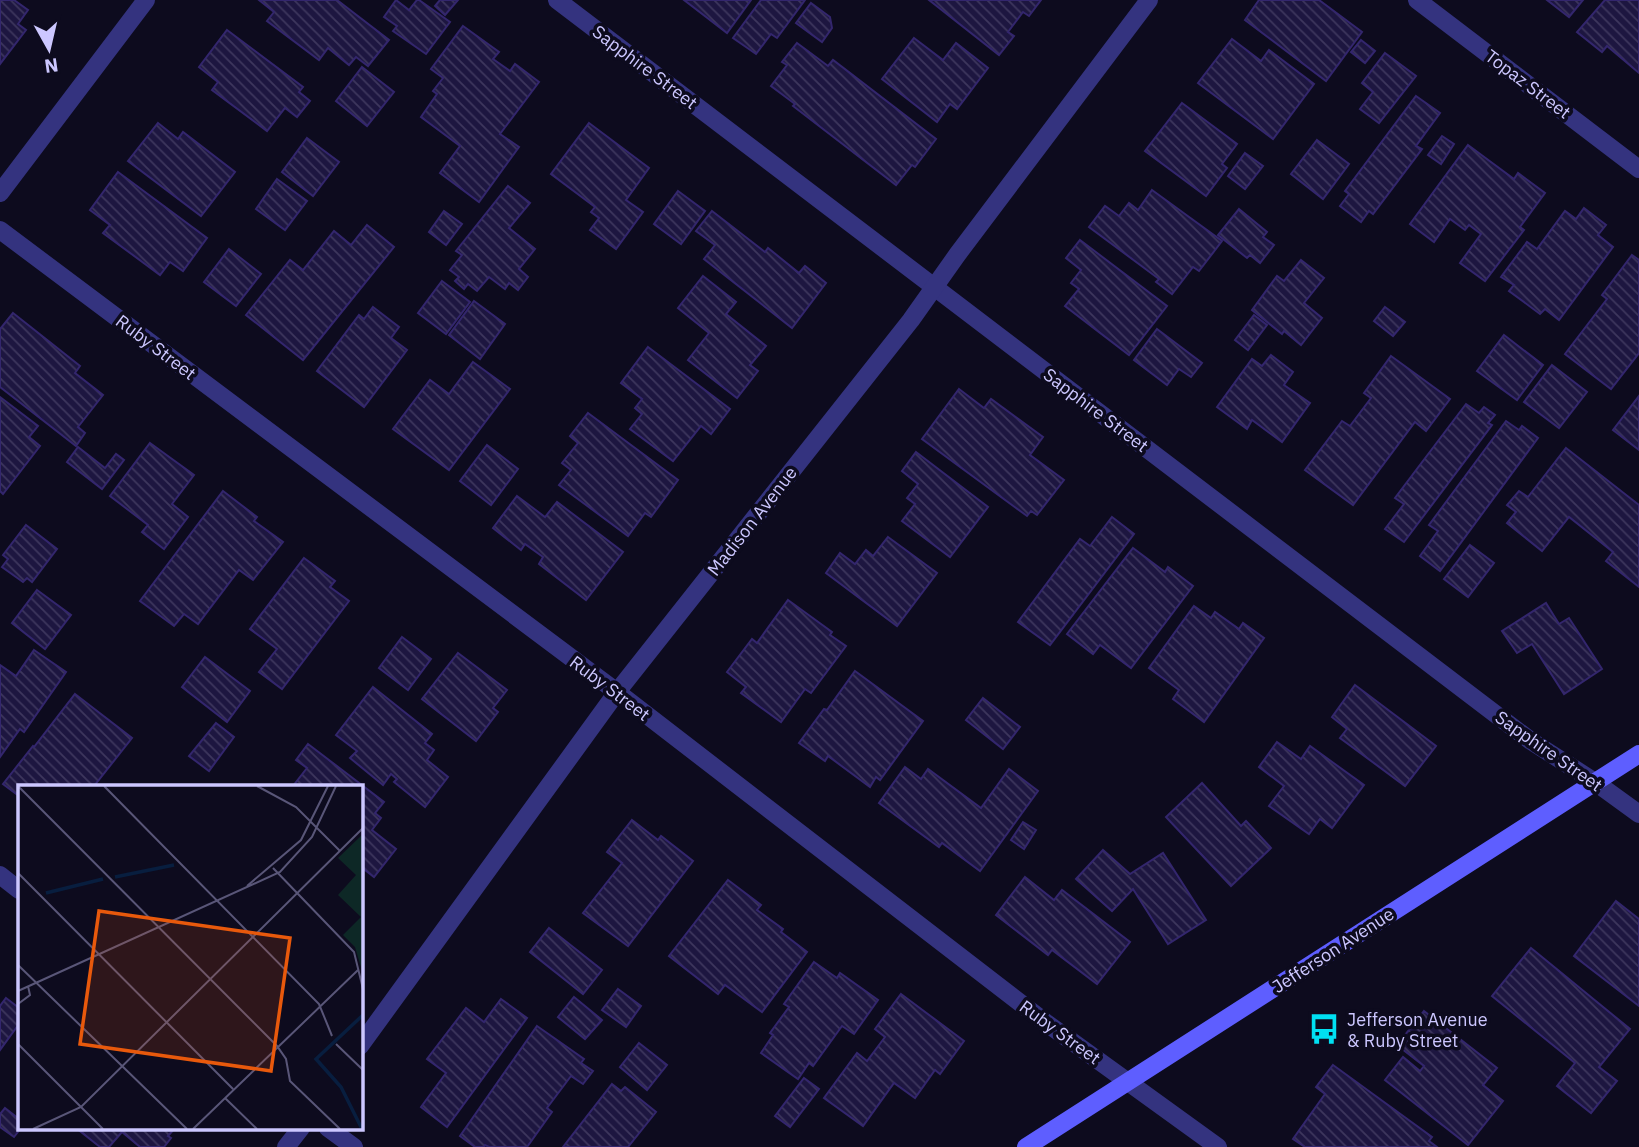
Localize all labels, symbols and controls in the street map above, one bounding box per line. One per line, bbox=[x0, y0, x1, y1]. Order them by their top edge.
north arrow bbox=[14, 14, 84, 84]
street label: Sapphire Street bbox=[588, 20, 702, 114]
street label: Topaz Street bbox=[1481, 44, 1575, 124]
text: N bbox=[43, 53, 60, 79]
street label: Ruby Street bbox=[111, 309, 201, 385]
street label: Sapphire Street bbox=[1039, 363, 1153, 457]
street label: Madison Avenue bbox=[702, 462, 802, 580]
street label: Ruby Street bbox=[565, 650, 655, 726]
street label: Sapphire Street bbox=[1491, 706, 1607, 796]
inset map bbox=[18, 785, 362, 1130]
street label: Jefferson Avenue bbox=[1268, 902, 1398, 998]
street label: Ruby Street bbox=[1015, 995, 1105, 1069]
place label: Jefferson Avenue & Ruby Street bbox=[1347, 1008, 1488, 1052]
bus stop icon: Jefferson Avenue & Ruby Street bbox=[1307, 1012, 1341, 1046]

